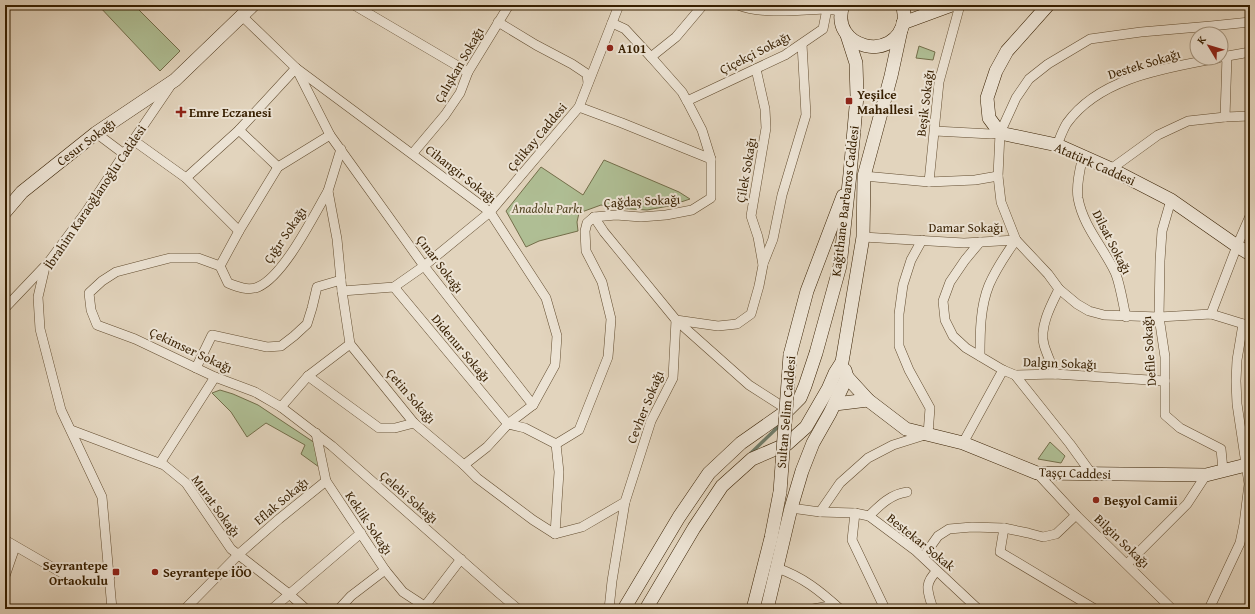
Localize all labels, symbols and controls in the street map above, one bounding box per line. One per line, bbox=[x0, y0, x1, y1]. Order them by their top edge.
street label: Çalışkan Sokağı bbox=[430, 23, 489, 106]
north arrow bbox=[1189, 26, 1229, 66]
street label: Çiçekçi Sokağı bbox=[716, 27, 794, 79]
text: K bbox=[1193, 32, 1210, 48]
place label: A101 bbox=[618, 39, 647, 58]
marker: A101 bbox=[605, 43, 615, 53]
street label: Destek Sokağı bbox=[1105, 44, 1183, 84]
street label: Beşik Sokağı bbox=[911, 68, 939, 138]
place label: Yeşilce Mahallesi bbox=[857, 85, 913, 119]
marker: Yeşilce Mahallesi bbox=[844, 96, 854, 106]
street label: Çelikay Caddesi bbox=[503, 98, 572, 175]
place label: Emre Eczanesi bbox=[189, 103, 272, 122]
marker: Emre Eczanesi bbox=[176, 107, 186, 117]
street label: Cesur Sokağı bbox=[53, 113, 120, 170]
street label: İbrahim Karaoğlanoğlu Caddesi bbox=[39, 121, 151, 273]
street label: Kağıthane Barbaros Caddesi bbox=[826, 124, 864, 277]
street label: Çilek Sokağı bbox=[731, 136, 761, 204]
street label: Atatürk Caddesi bbox=[1051, 138, 1139, 191]
street label: Cihangir Sokağı bbox=[421, 140, 501, 208]
street label: Çağdaş Sokağı bbox=[603, 189, 681, 212]
park label: Anadolu Parkı bbox=[511, 199, 583, 218]
street label: Çığır Sokağı bbox=[259, 202, 311, 267]
street label: Dilsat Sokağı bbox=[1088, 207, 1136, 278]
street label: Damar Sokağı bbox=[929, 218, 1004, 237]
street label: Çınar Sokağı bbox=[412, 231, 468, 297]
street label: Didenur Sokağı bbox=[427, 310, 495, 386]
street label: Defile Sokağı bbox=[1137, 315, 1161, 387]
street label: Çekimser Sokağı bbox=[146, 323, 236, 378]
street label: Dalgın Sokağı bbox=[1023, 352, 1098, 374]
street label: Sultan Selim Caddesi bbox=[772, 354, 800, 469]
street label: Çetin Sokağı bbox=[382, 364, 441, 428]
street label: Cevher Sokağı bbox=[622, 367, 668, 446]
street label: Taşçı Caddesi bbox=[1039, 462, 1112, 484]
street label: Çelebi Sokağı bbox=[376, 466, 443, 528]
street label: Murat Sokağı bbox=[187, 471, 245, 541]
street label: Eflak Sokağı bbox=[250, 472, 313, 529]
street label: Keklik Sokağı bbox=[341, 487, 397, 559]
place label: Beşyol Camii bbox=[1104, 491, 1177, 510]
marker: Beşyol Camii bbox=[1091, 495, 1101, 505]
street label: Bestekar Sokak bbox=[883, 509, 959, 576]
street label: Bilgin Sokağı bbox=[1090, 510, 1154, 573]
place label: Seyrantepe Ortaokulu bbox=[43, 556, 109, 590]
place label: Seyrantepe İÖO bbox=[163, 563, 252, 582]
marker: Seyrantepe Ortaokulu bbox=[111, 567, 121, 577]
marker: Seyrantepe İÖO bbox=[150, 567, 160, 577]

